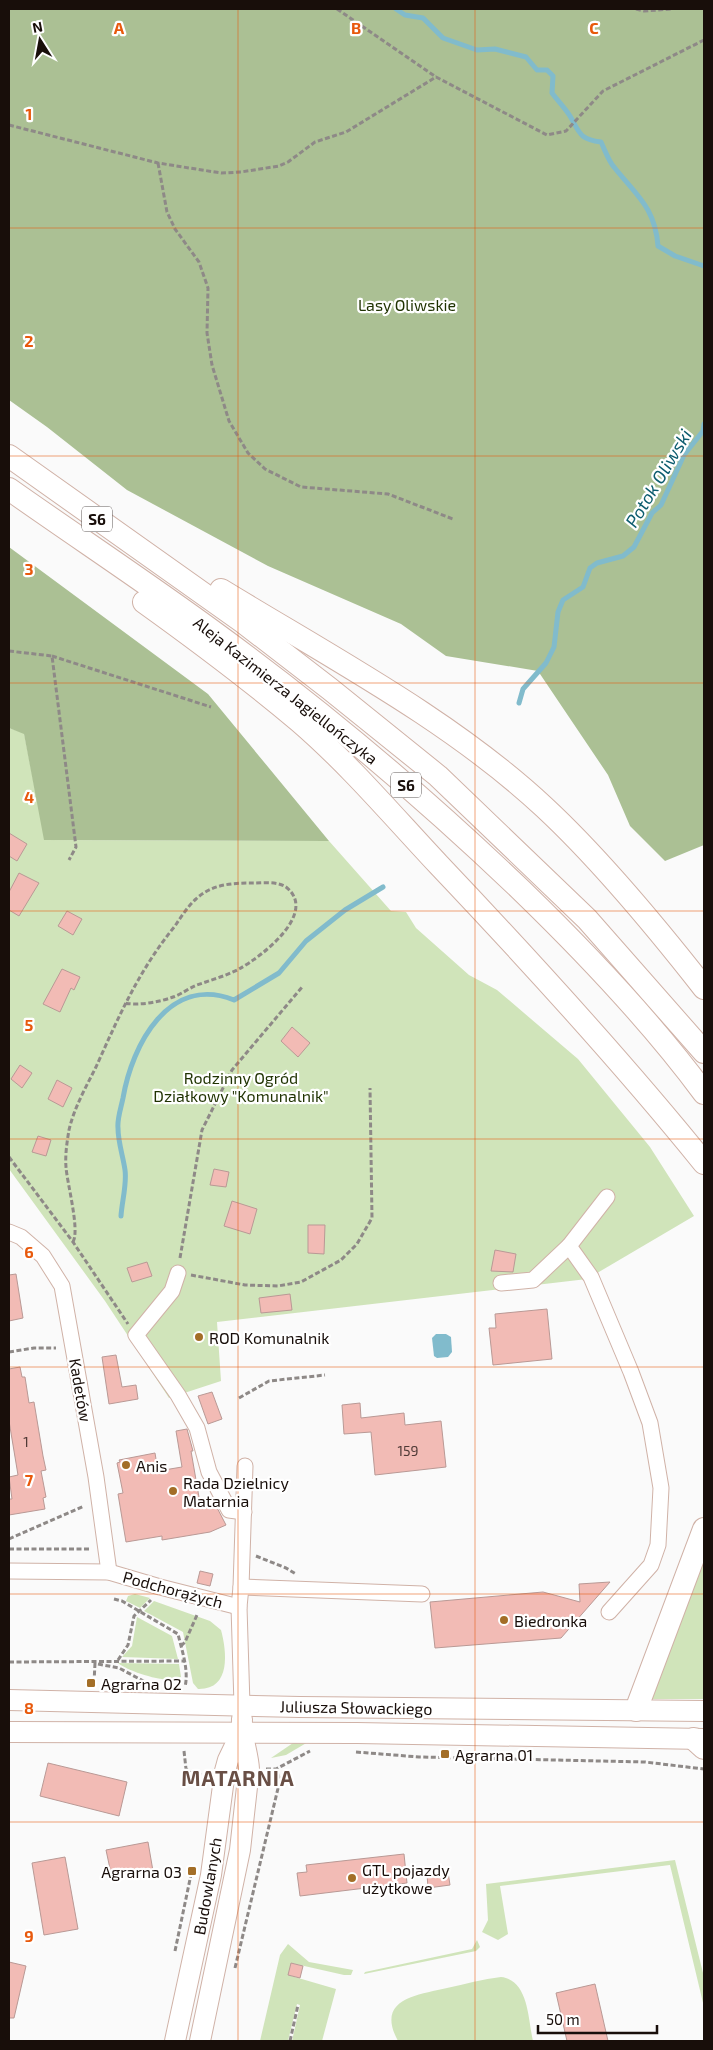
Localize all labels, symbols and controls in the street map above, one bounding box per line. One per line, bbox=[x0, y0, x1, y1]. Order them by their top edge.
north arrow bbox=[15, 15, 65, 65]
text: N bbox=[31, 17, 44, 36]
text: A bbox=[114, 18, 125, 37]
text: B bbox=[351, 18, 361, 37]
text: C bbox=[589, 18, 599, 37]
text: 1 bbox=[26, 104, 32, 123]
park label: Lasy Oliwskie bbox=[358, 295, 456, 314]
text: 2 bbox=[24, 331, 34, 350]
water label: Potok Oliwski bbox=[620, 424, 696, 531]
road number: S6 bbox=[82, 506, 112, 532]
text: 3 bbox=[24, 559, 34, 578]
street label: Aleja Kazimierza Jagiellończyka bbox=[190, 612, 382, 769]
road number: S6 bbox=[391, 772, 421, 798]
text: 4 bbox=[24, 787, 34, 806]
text: 5 bbox=[25, 1015, 34, 1034]
park label: Rodzinny Ogród Działkowy "Komunalnik" bbox=[153, 1068, 329, 1105]
text: 6 bbox=[24, 1242, 34, 1261]
place label: ROD Komunalnik bbox=[209, 1328, 329, 1347]
marker: ROD Komunalnik bbox=[193, 1331, 205, 1343]
street label: Kadetów bbox=[66, 1357, 96, 1423]
house number: 1 bbox=[23, 1433, 29, 1450]
house number: 159 bbox=[397, 1442, 419, 1459]
place label: Anis bbox=[136, 1456, 167, 1475]
marker: Anis bbox=[120, 1459, 132, 1471]
text: 7 bbox=[25, 1470, 34, 1489]
place label: Rada Dzielnicy Matarnia bbox=[183, 1473, 289, 1510]
marker: Rada Dzielnicy Matarnia bbox=[167, 1485, 179, 1497]
street label: Podchorążych bbox=[121, 1567, 225, 1611]
place label: Biedronka bbox=[514, 1611, 587, 1630]
marker: Biedronka bbox=[498, 1614, 510, 1626]
place label: Agrarna 02 bbox=[101, 1674, 182, 1693]
marker: Agrarna 02 bbox=[85, 1677, 97, 1689]
street label: Juliusza Słowackiego bbox=[279, 1696, 433, 1718]
text: 8 bbox=[24, 1698, 34, 1717]
place label: Agrarna 01 bbox=[455, 1745, 533, 1764]
marker: Agrarna 01 bbox=[439, 1748, 451, 1760]
district label: MATARNIA bbox=[181, 1765, 295, 1790]
street label: Budowlanych bbox=[189, 1836, 225, 1936]
place label: GTL pojazdy użytkowe bbox=[362, 1860, 450, 1897]
place label: Agrarna 03 bbox=[101, 1862, 182, 1881]
marker: Agrarna 03 bbox=[186, 1865, 198, 1877]
marker: GTL pojazdy użytkowe bbox=[346, 1872, 358, 1884]
text: 9 bbox=[24, 1926, 34, 1945]
scale bar bbox=[538, 2002, 657, 2034]
text: 50 m bbox=[546, 2010, 580, 2028]

